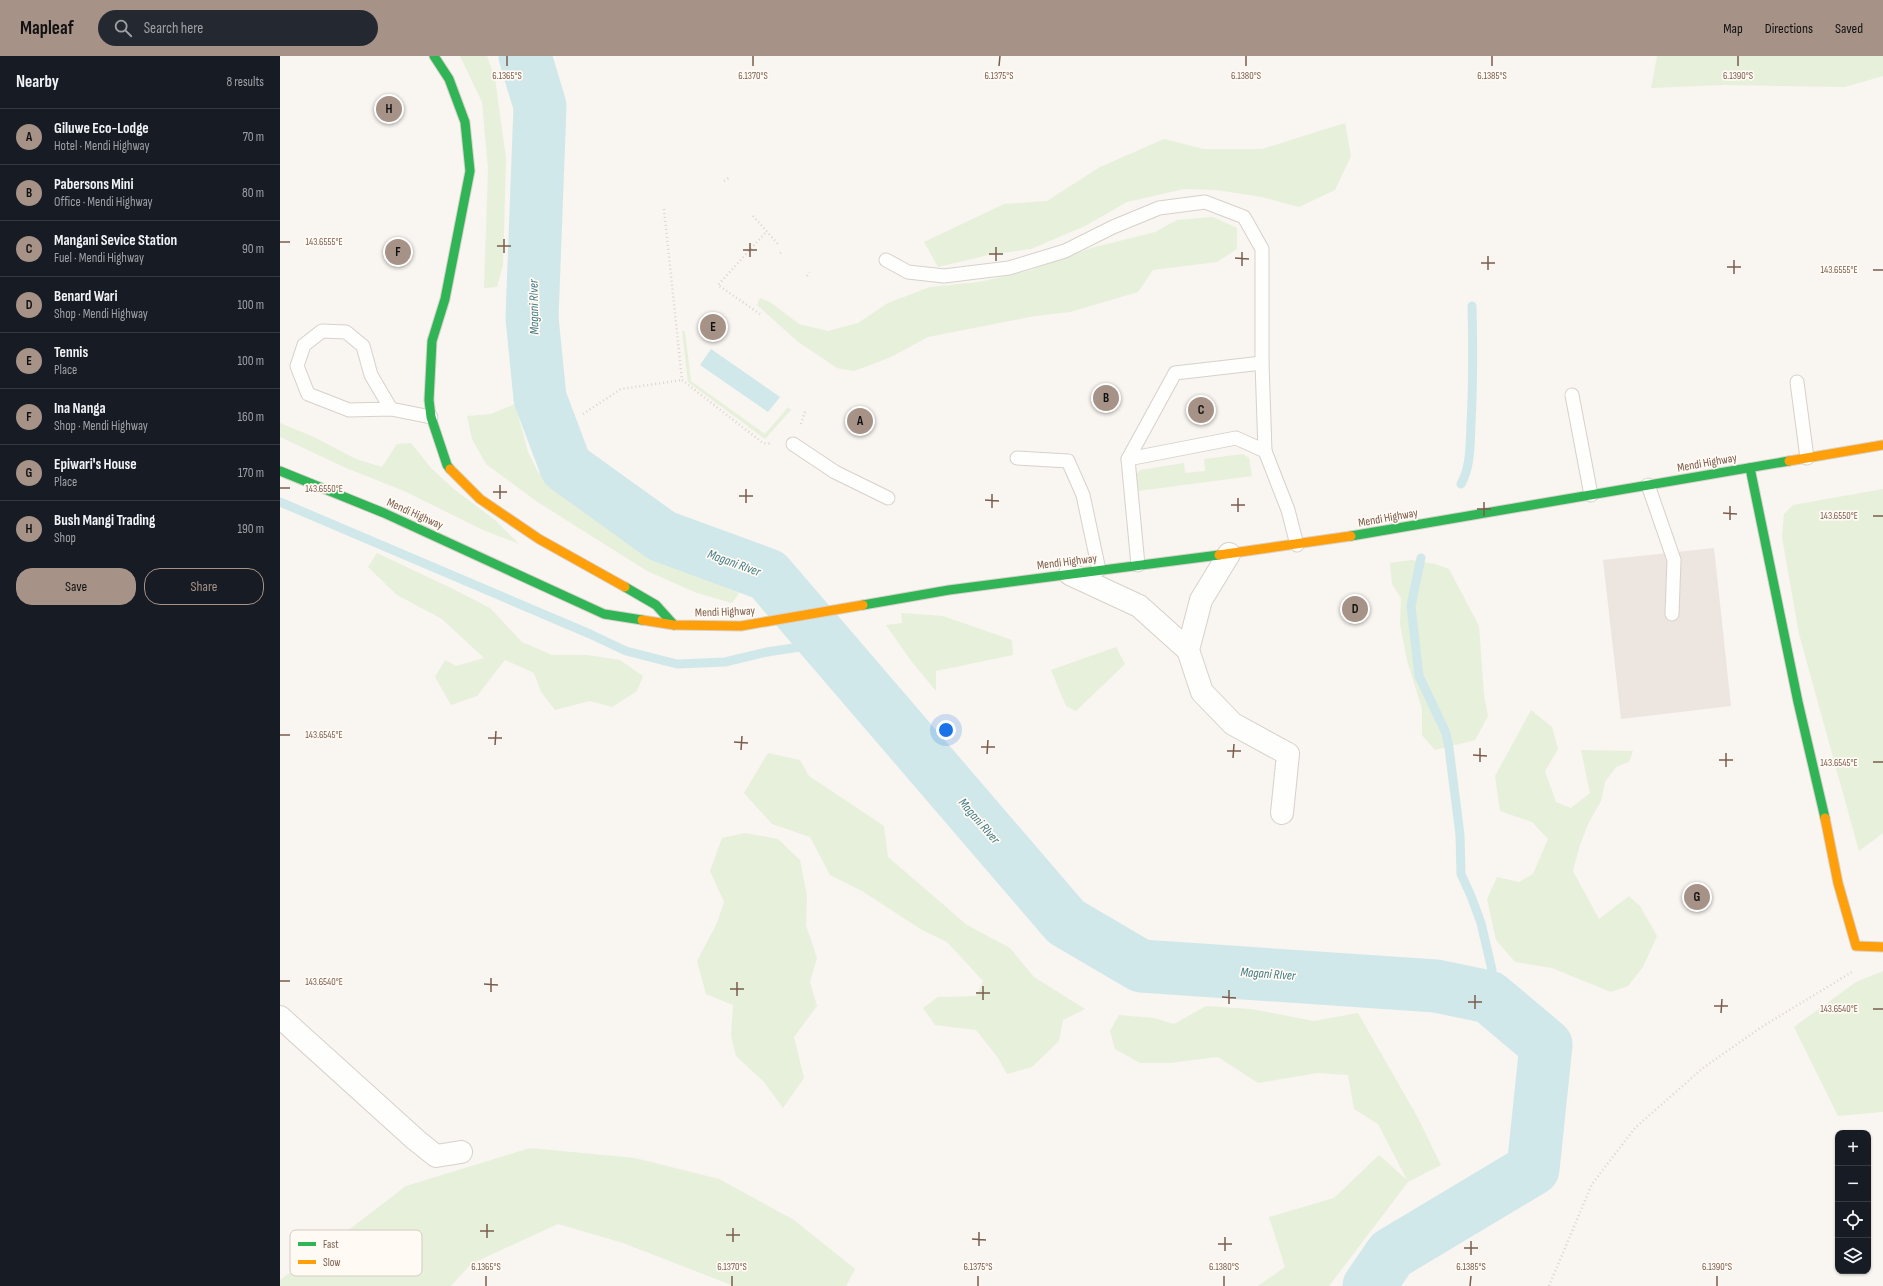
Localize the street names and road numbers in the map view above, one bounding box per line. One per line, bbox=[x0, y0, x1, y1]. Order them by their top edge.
street label: Mendi Highway bbox=[1676, 450, 1738, 476]
street label: Mendi Highway bbox=[384, 495, 446, 533]
street label: Mendi Highway bbox=[1357, 505, 1419, 531]
street label: Mendi Highway bbox=[1036, 551, 1098, 573]
street label: Mendi Highway bbox=[695, 603, 756, 621]

